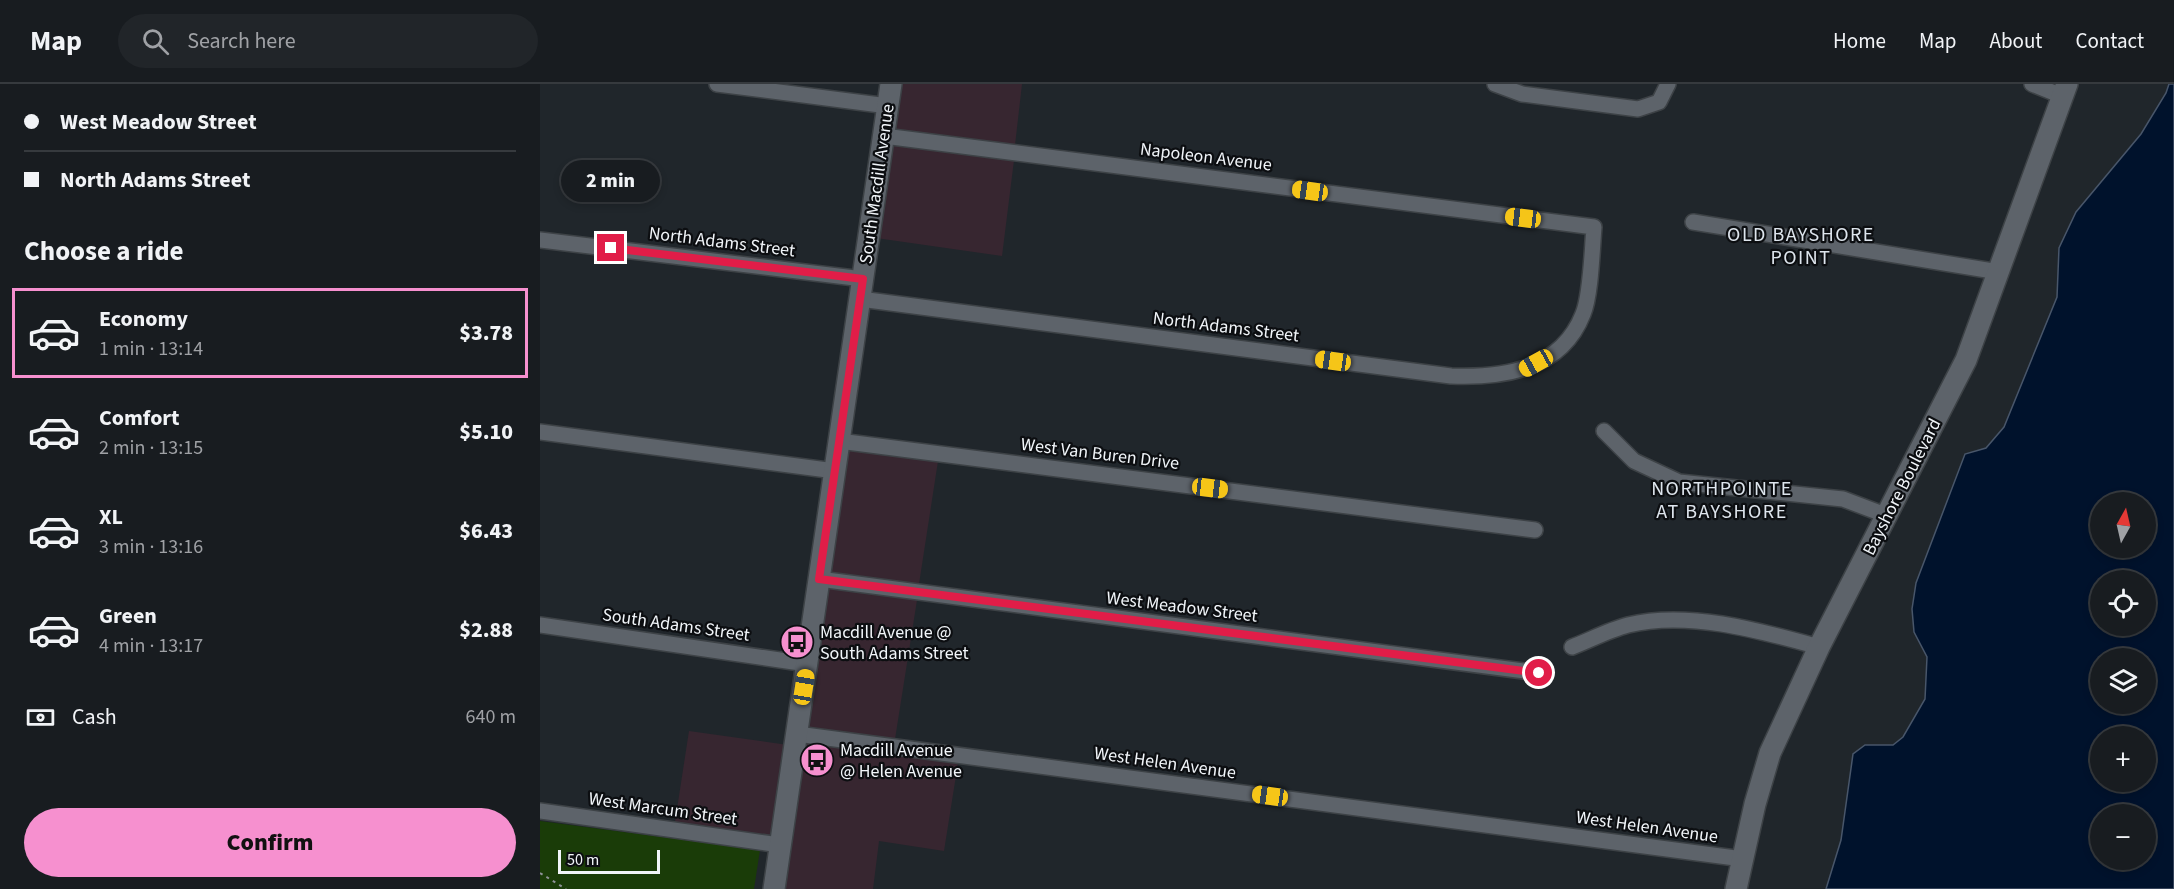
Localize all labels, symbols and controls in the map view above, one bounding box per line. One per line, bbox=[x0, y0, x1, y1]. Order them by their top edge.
search box bbox=[118, 14, 538, 68]
text: Map bbox=[30, 21, 82, 61]
icon: search bbox=[139, 25, 172, 58]
text: Search here bbox=[187, 25, 296, 57]
text: Home bbox=[1833, 26, 1886, 56]
text: Map bbox=[1919, 26, 1957, 56]
text: About bbox=[1990, 26, 2042, 56]
text: Contact bbox=[2075, 26, 2144, 56]
street label: South Macdill Avenue bbox=[853, 102, 901, 266]
text: West Meadow Street bbox=[60, 106, 257, 138]
street label: Napoleon Avenue bbox=[1139, 137, 1273, 177]
callout: 2 min bbox=[562, 161, 661, 203]
text: North Adams Street bbox=[60, 164, 250, 196]
text: 2 min bbox=[586, 167, 635, 195]
car bbox=[1291, 180, 1329, 202]
car bbox=[1504, 207, 1542, 229]
street label: North Adams Street bbox=[647, 221, 797, 263]
district label: OLD BAYSHORE POINT bbox=[1727, 221, 1875, 272]
text: Choose a ride bbox=[24, 232, 184, 271]
route end bbox=[597, 234, 624, 261]
text: Economy bbox=[99, 303, 188, 335]
icon: car bbox=[27, 306, 81, 360]
street label: North Adams Street bbox=[1151, 306, 1301, 348]
text: $3.78 bbox=[459, 317, 513, 349]
text: 1 min · 13:14 bbox=[99, 335, 203, 363]
car bbox=[1516, 346, 1556, 380]
car bbox=[1314, 350, 1352, 372]
text: Comfort bbox=[99, 402, 180, 434]
icon: car bbox=[27, 405, 81, 459]
street label: Bayshore Boulevard bbox=[1857, 414, 1947, 560]
text: $5.10 bbox=[459, 416, 513, 448]
street label: West Van Buren Drive bbox=[1019, 432, 1181, 476]
text: 2 min · 13:15 bbox=[99, 434, 203, 462]
district label: NORTHPOINTE AT BAYSHORE bbox=[1651, 475, 1793, 526]
car bbox=[1191, 477, 1229, 499]
north arrow bbox=[2090, 492, 2156, 558]
map controls bbox=[2090, 492, 2156, 870]
text: XL bbox=[99, 501, 123, 533]
icon: car bbox=[27, 504, 81, 558]
text: $6.43 bbox=[459, 515, 513, 547]
text: 3 min · 13:16 bbox=[99, 533, 203, 561]
button: locate bbox=[2090, 570, 2156, 636]
street label: West Meadow Street bbox=[1105, 585, 1259, 629]
text: Green bbox=[99, 600, 157, 632]
street label: South Adams Street bbox=[601, 602, 751, 648]
icon: car bbox=[27, 603, 81, 657]
text: $2.88 bbox=[459, 614, 513, 646]
place label: Macdill Avenue @ South Adams Street bbox=[820, 620, 969, 666]
bus stop icon: Macdill Avenue @ South Adams Street bbox=[779, 624, 815, 660]
text: 4 min · 13:17 bbox=[99, 632, 203, 660]
button: layers bbox=[2090, 648, 2156, 714]
route start bbox=[1525, 659, 1552, 686]
car bbox=[792, 668, 816, 706]
icon: cash bbox=[24, 701, 57, 734]
text: Cash bbox=[72, 701, 117, 733]
text: 640 m bbox=[466, 703, 516, 731]
button: + bbox=[2090, 726, 2156, 792]
place label: Macdill Avenue @ Helen Avenue bbox=[840, 738, 962, 784]
street label: West Helen Avenue bbox=[1092, 741, 1238, 785]
bus stop icon: Macdill Avenue @ Helen Avenue bbox=[799, 742, 835, 778]
car bbox=[1251, 785, 1289, 807]
street label: West Marcum Street bbox=[587, 786, 739, 832]
button: − bbox=[2090, 804, 2156, 870]
street label: West Helen Avenue bbox=[1574, 805, 1720, 849]
button: Confirm bbox=[24, 808, 516, 877]
scale bar bbox=[558, 847, 660, 874]
text: 50 m bbox=[567, 849, 599, 871]

